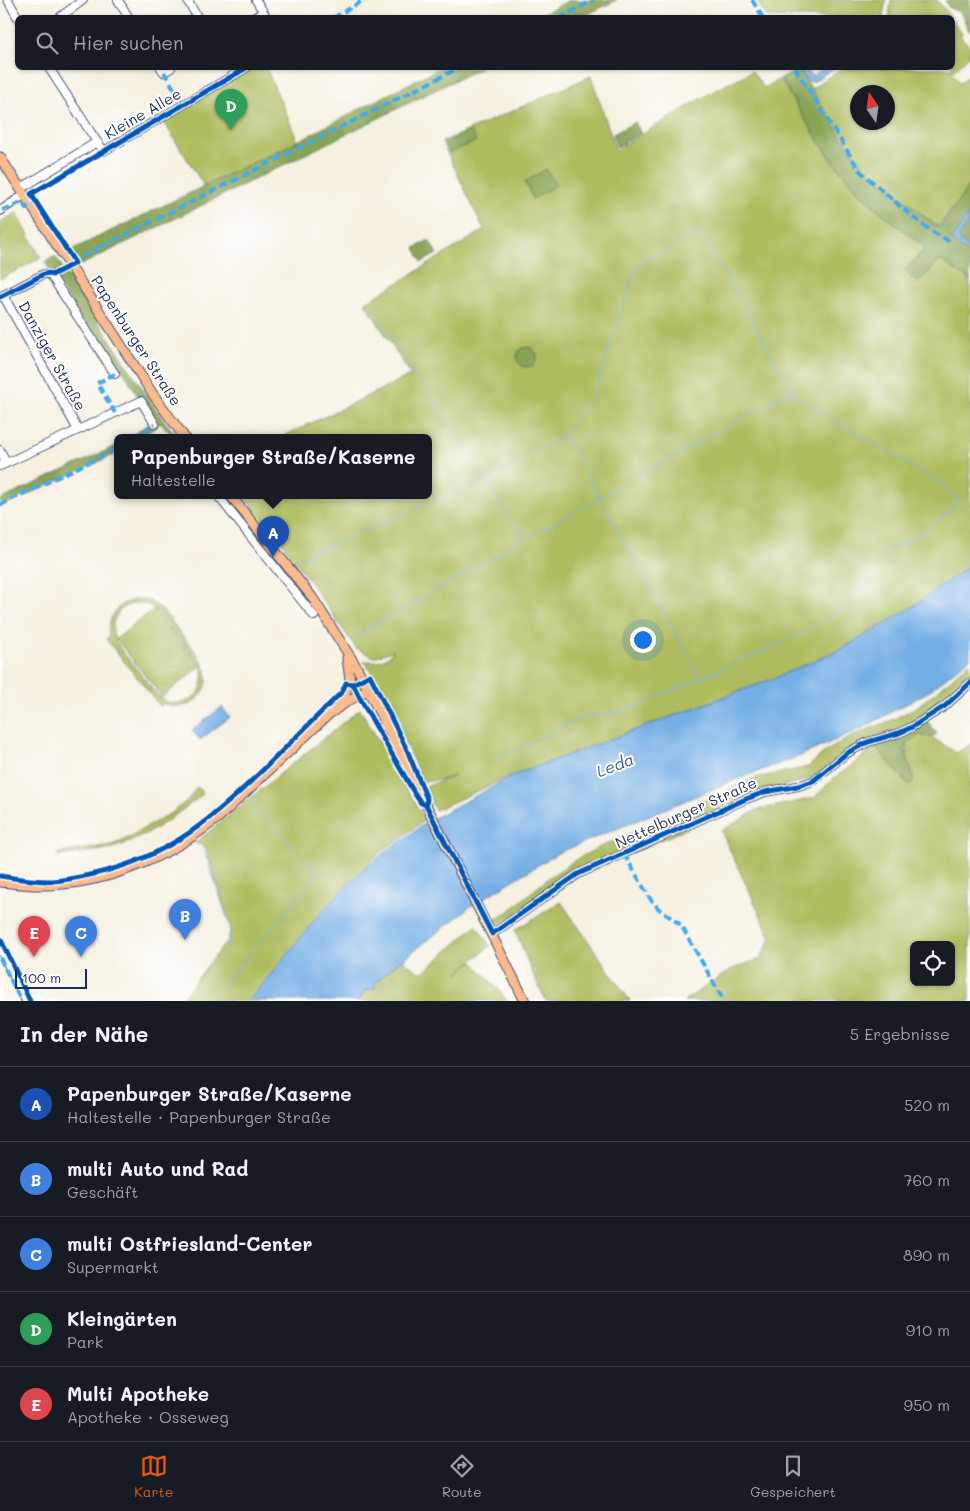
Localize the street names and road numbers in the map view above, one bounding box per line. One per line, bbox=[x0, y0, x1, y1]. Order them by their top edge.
street label: Kleine Allee bbox=[100, 83, 185, 143]
street label: Papenburger Straße bbox=[87, 271, 187, 410]
street label: Danziger Straße bbox=[15, 297, 91, 414]
street label: Nettelburger Straße bbox=[612, 772, 760, 852]

